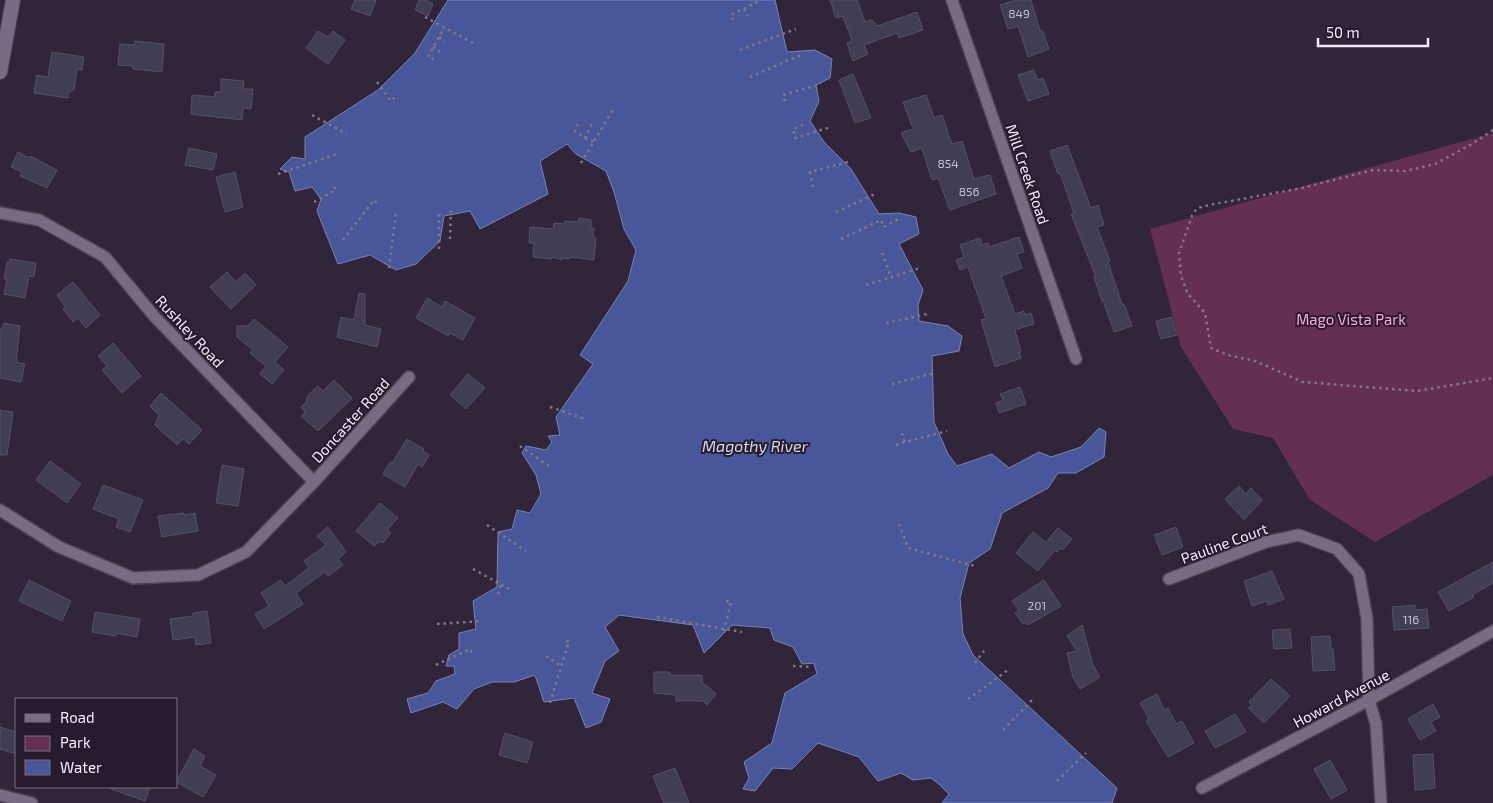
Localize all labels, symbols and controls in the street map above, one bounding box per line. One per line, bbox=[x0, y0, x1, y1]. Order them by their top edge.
house number: 849 bbox=[1008, 6, 1030, 20]
scale bar bbox=[1318, 15, 1428, 47]
text: 50 m bbox=[1326, 23, 1360, 41]
street label: Mill Creek Road bbox=[1002, 122, 1054, 226]
house number: 854 bbox=[937, 156, 959, 170]
house number: 856 bbox=[959, 184, 979, 198]
street label: Rushley Road bbox=[152, 291, 228, 371]
park label: Mago Vista Park bbox=[1296, 310, 1406, 328]
street label: Doncaster Road bbox=[307, 374, 393, 466]
water label: Magothy River bbox=[702, 436, 809, 456]
street label: Pauline Court bbox=[1178, 519, 1270, 567]
house number: 201 bbox=[1028, 598, 1046, 612]
house number: 116 bbox=[1403, 612, 1419, 626]
street label: Howard Avenue bbox=[1290, 665, 1392, 731]
legend bbox=[15, 698, 178, 788]
text: Road bbox=[60, 708, 95, 726]
text: Park bbox=[60, 733, 91, 751]
text: Water bbox=[60, 758, 102, 776]

